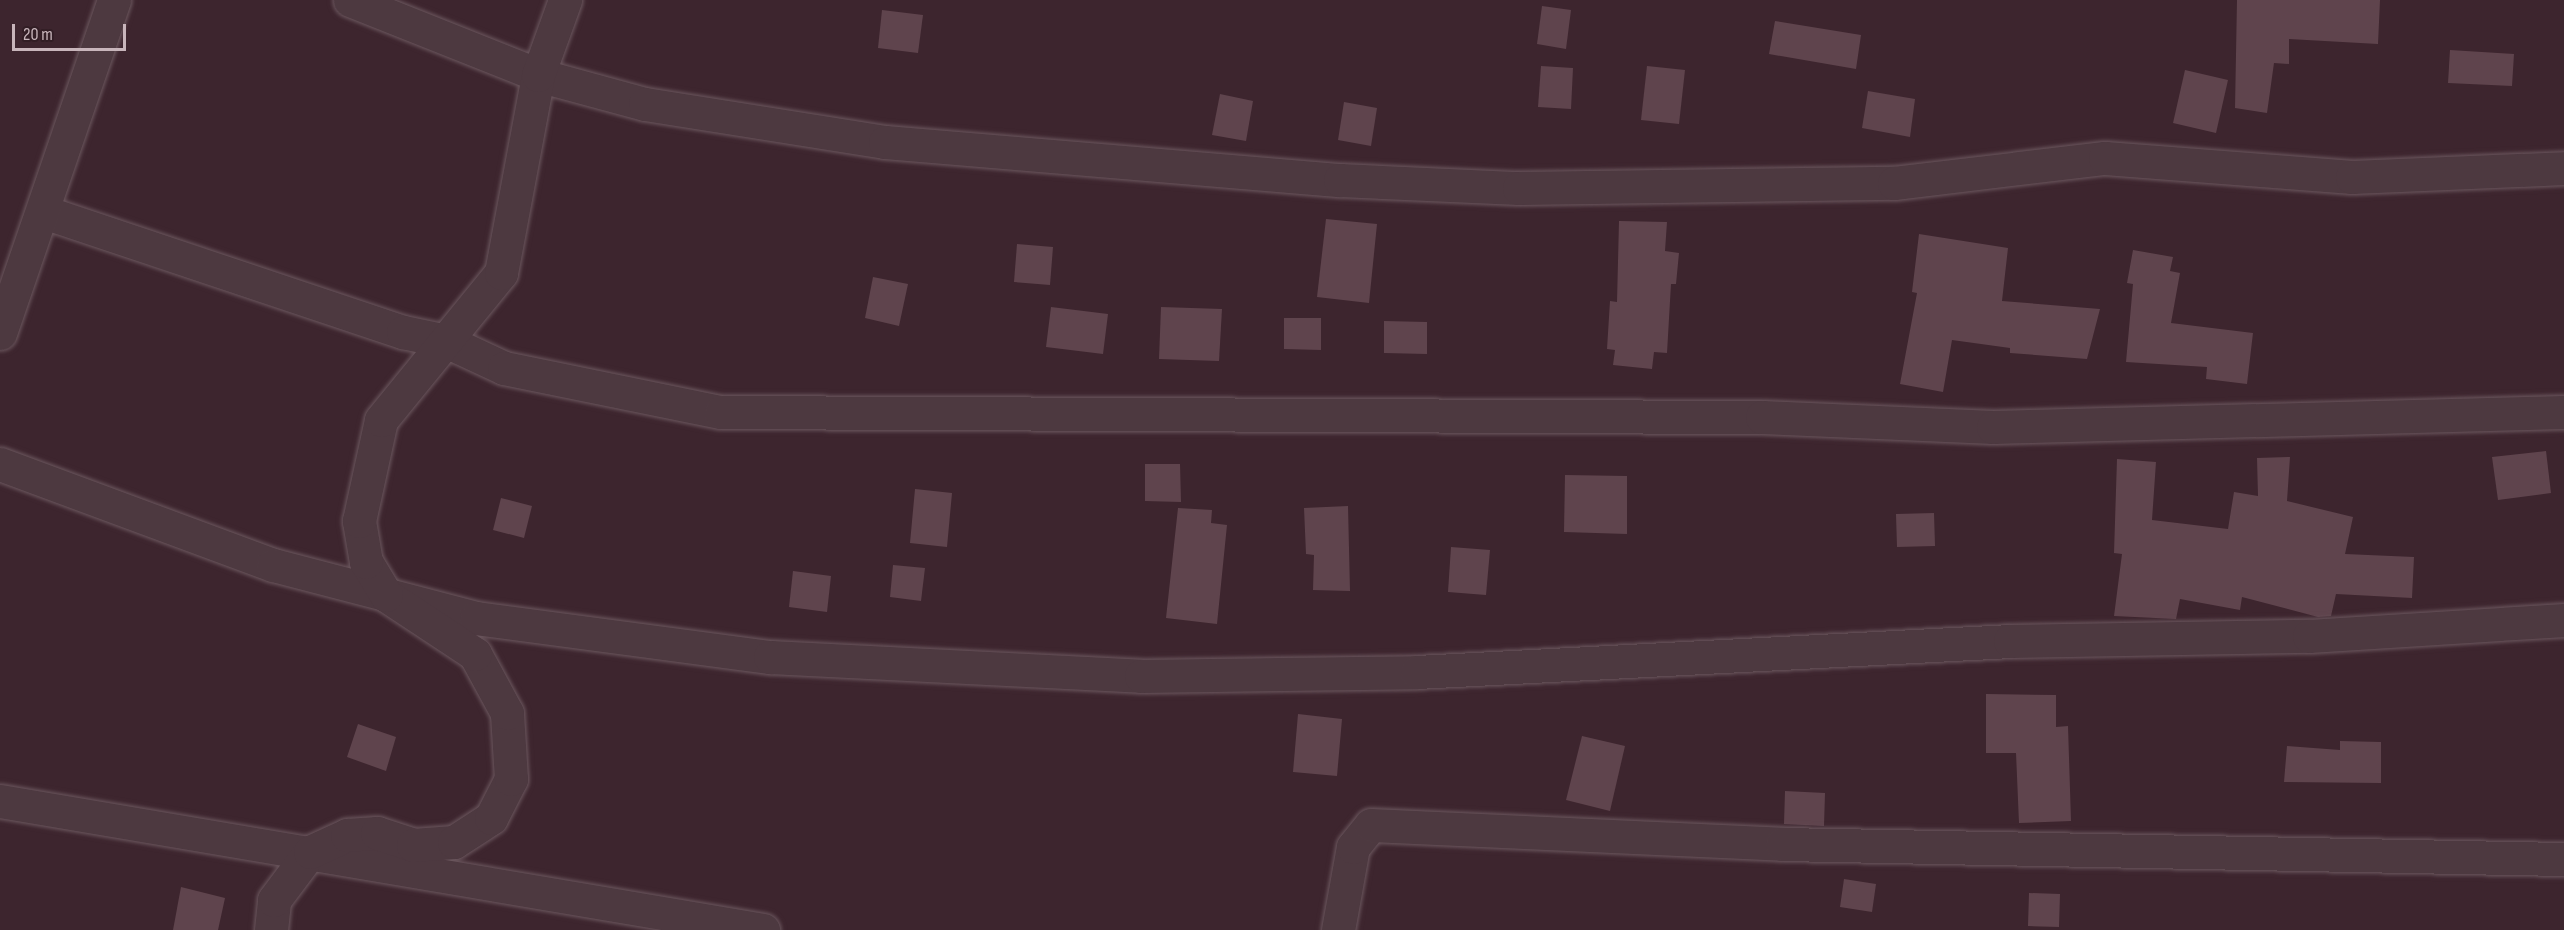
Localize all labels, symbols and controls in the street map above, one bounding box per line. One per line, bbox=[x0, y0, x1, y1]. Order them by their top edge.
scale bar bbox=[15, 12, 129, 50]
text: 20 m bbox=[23, 24, 53, 45]

